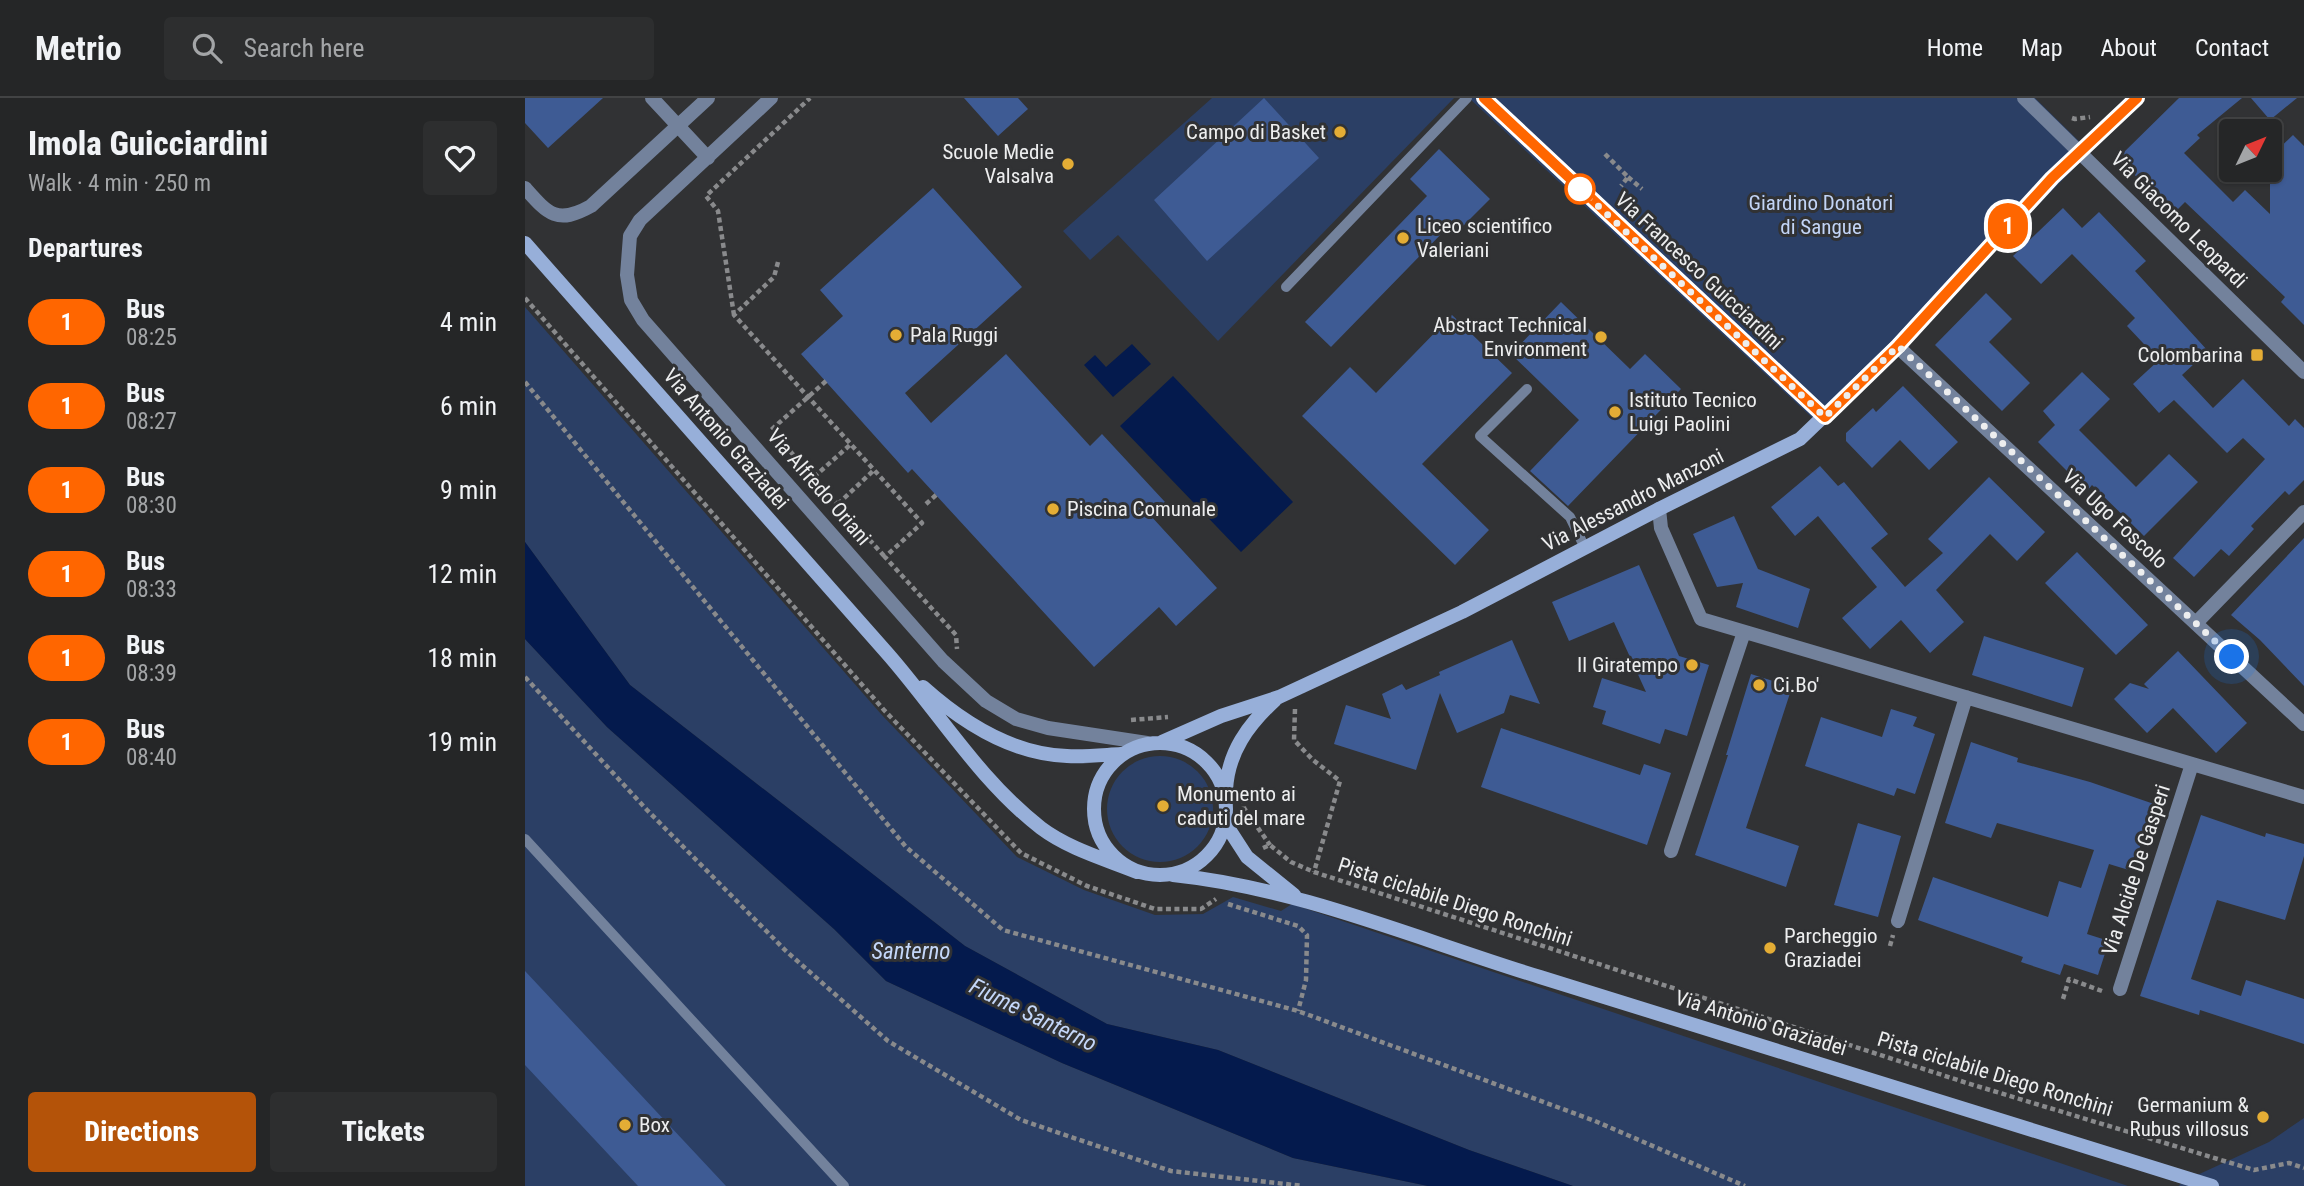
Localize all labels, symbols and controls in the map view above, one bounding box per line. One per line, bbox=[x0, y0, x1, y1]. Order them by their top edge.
search box bbox=[164, 17, 654, 80]
text: Metrio bbox=[35, 29, 122, 68]
icon: search bbox=[188, 29, 226, 67]
text: Search here bbox=[244, 33, 365, 63]
text: Home bbox=[1927, 34, 1983, 62]
text: Map bbox=[2021, 34, 2063, 62]
text: About bbox=[2101, 34, 2157, 62]
text: Contact bbox=[2195, 34, 2269, 62]
north arrow bbox=[2219, 119, 2282, 182]
map controls bbox=[2219, 119, 2282, 182]
place label: Campo di Basket bbox=[1186, 120, 1326, 144]
button: heart bbox=[423, 121, 497, 195]
text: Imola Guicciardini bbox=[28, 124, 268, 163]
marker: Campo di Basket bbox=[1332, 124, 1348, 140]
place label: Scuole Medie Valsalva bbox=[942, 140, 1054, 188]
street label: Via Giacomo Leopardi bbox=[2106, 147, 2252, 293]
marker: Scuole Medie Valsalva bbox=[1060, 156, 1076, 172]
text: Walk · 4 min · 250 m bbox=[28, 170, 211, 197]
unlabelled marker bbox=[1565, 174, 1595, 204]
street label: Via Francesco Guicciardini bbox=[1610, 187, 1788, 355]
park label: Giardino Donatori di Sangue bbox=[1749, 191, 1893, 239]
line badge: 1 bbox=[1985, 203, 2031, 249]
text: 1 bbox=[2002, 212, 2014, 240]
place label: Liceo scientifico Valeriani bbox=[1417, 214, 1552, 262]
marker: Liceo scientifico Valeriani bbox=[1395, 230, 1411, 246]
text: Departures bbox=[28, 233, 143, 263]
text: Bus bbox=[126, 294, 165, 324]
text: 4 min bbox=[440, 307, 497, 337]
text: 1 bbox=[60, 308, 73, 336]
place label: Abstract Technical Environment bbox=[1433, 313, 1587, 361]
place label: Pala Ruggi bbox=[910, 323, 998, 347]
text: 08:25 bbox=[126, 324, 177, 351]
marker: Pala Ruggi bbox=[888, 327, 904, 343]
marker: Abstract Technical Environment bbox=[1593, 329, 1609, 345]
place label: Colombarina bbox=[2138, 343, 2243, 367]
marker: Colombarina bbox=[2249, 347, 2265, 363]
street label: Via Antonio Graziadei bbox=[658, 364, 794, 514]
text: Bus bbox=[126, 378, 165, 408]
place label: Istituto Tecnico Luigi Paolini bbox=[1629, 388, 1757, 436]
text: 6 min bbox=[440, 391, 497, 421]
text: 1 bbox=[60, 392, 73, 420]
marker: Istituto Tecnico Luigi Paolini bbox=[1607, 404, 1623, 420]
text: 08:27 bbox=[126, 408, 177, 435]
street label: Via Alfredo Oriani bbox=[762, 424, 876, 550]
street label: Via Alessandro Manzoni bbox=[1538, 444, 1728, 556]
text: Bus bbox=[126, 462, 165, 492]
street label: Via Ugo Foscolo bbox=[2058, 464, 2172, 574]
text: 9 min bbox=[440, 475, 497, 505]
text: 1 bbox=[60, 476, 73, 504]
text: 08:30 bbox=[126, 492, 177, 519]
place label: Piscina Comunale bbox=[1067, 497, 1216, 521]
marker: Piscina Comunale bbox=[1045, 501, 1061, 517]
text: Bus bbox=[126, 546, 165, 576]
text: 12 min bbox=[427, 559, 497, 589]
text: 1 bbox=[60, 560, 73, 588]
text: 08:33 bbox=[126, 576, 177, 603]
text: Bus bbox=[126, 630, 165, 660]
your location bbox=[2214, 639, 2249, 674]
text: 18 min bbox=[427, 643, 497, 673]
text: 1 bbox=[60, 644, 73, 672]
place label: Il Giratempo bbox=[1577, 653, 1678, 677]
marker: Il Giratempo bbox=[1684, 657, 1700, 673]
text: 08:39 bbox=[126, 660, 177, 687]
place label: Ci.Bo' bbox=[1773, 673, 1820, 697]
marker: Ci.Bo' bbox=[1751, 677, 1767, 693]
text: Bus bbox=[126, 714, 165, 744]
text: 19 min bbox=[427, 727, 497, 757]
text: 1 bbox=[60, 728, 73, 756]
text: 08:40 bbox=[126, 744, 177, 771]
place label: Monumento ai caduti del mare bbox=[1177, 782, 1305, 830]
street label: Via Alcide De Gasperi bbox=[2097, 782, 2175, 958]
marker: Monumento ai caduti del mare bbox=[1155, 798, 1171, 814]
street label: Pista ciclabile Diego Ronchini bbox=[1335, 853, 1575, 951]
place label: Parcheggio Graziadei bbox=[1784, 924, 1878, 972]
water label: Santerno bbox=[872, 938, 950, 965]
marker: Parcheggio Graziadei bbox=[1762, 940, 1778, 956]
water label: Fiume Santerno bbox=[965, 973, 1101, 1057]
street label: Via Antonio Graziadei bbox=[1672, 985, 1850, 1061]
street label: Pista ciclabile Diego Ronchini bbox=[1874, 1027, 2116, 1121]
button: Directions bbox=[28, 1092, 256, 1172]
button: Tickets bbox=[270, 1092, 497, 1172]
place label: Germanium & Rubus villosus bbox=[2130, 1093, 2250, 1141]
marker: Germanium & Rubus villosus bbox=[2255, 1109, 2271, 1125]
place label: Box bbox=[639, 1113, 670, 1137]
marker: Box bbox=[617, 1117, 633, 1133]

